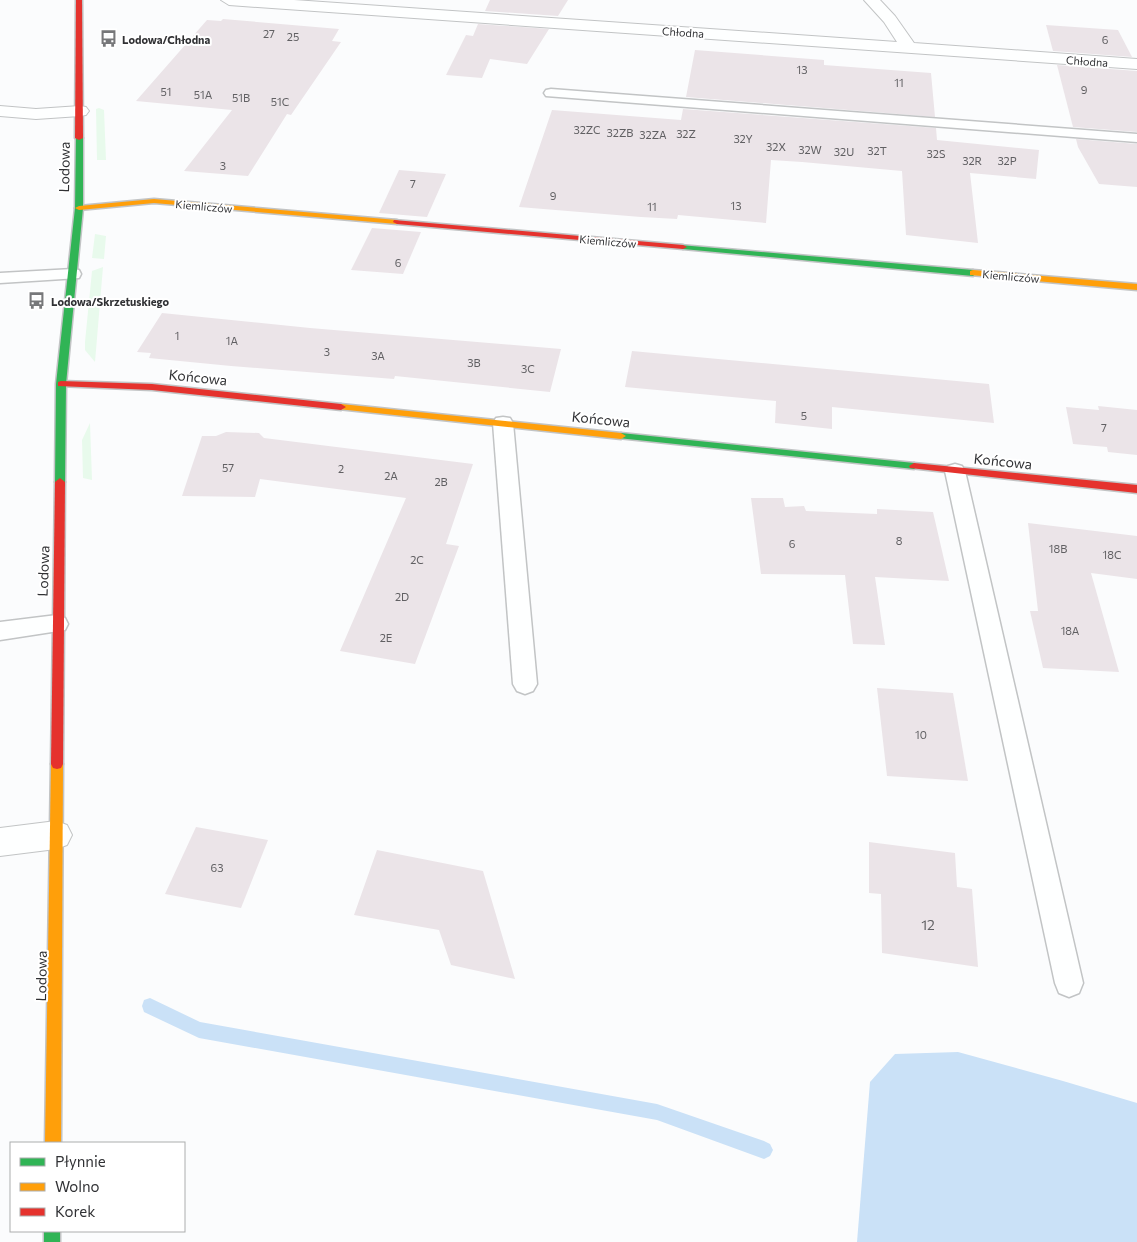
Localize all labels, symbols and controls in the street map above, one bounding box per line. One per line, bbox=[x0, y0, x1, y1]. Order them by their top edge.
street label: Chłodna bbox=[662, 24, 704, 40]
house number: 27 bbox=[263, 27, 275, 40]
bus stop icon: Lodowa/Chłodna bbox=[98, 29, 118, 49]
house number: 25 bbox=[287, 30, 299, 43]
place label: Lodowa/Chłodna bbox=[122, 33, 210, 46]
house number: 6 bbox=[1102, 33, 1109, 46]
street label: Chłodna bbox=[1066, 53, 1108, 69]
house number: 13 bbox=[797, 63, 807, 76]
house number: 11 bbox=[894, 76, 904, 89]
house number: 9 bbox=[1081, 83, 1088, 96]
house number: 51 bbox=[160, 85, 172, 98]
house number: 51A bbox=[194, 88, 213, 101]
house number: 51B bbox=[232, 91, 250, 104]
house number: 51C bbox=[271, 95, 289, 108]
house number: 32ZC bbox=[573, 123, 601, 136]
house number: 32ZB bbox=[607, 126, 633, 139]
house number: 32Z bbox=[676, 127, 696, 140]
house number: 32ZA bbox=[639, 128, 667, 141]
house number: 32Y bbox=[733, 132, 753, 145]
house number: 32X bbox=[766, 140, 786, 153]
street label: Lodowa bbox=[55, 141, 73, 193]
house number: 32W bbox=[798, 143, 822, 156]
house number: 32T bbox=[867, 144, 887, 157]
house number: 32U bbox=[834, 145, 854, 158]
house number: 32S bbox=[927, 147, 945, 160]
house number: 32R bbox=[962, 154, 982, 167]
house number: 32P bbox=[997, 154, 1017, 167]
house number: 3 bbox=[220, 159, 226, 172]
house number: 7 bbox=[410, 177, 416, 190]
house number: 9 bbox=[550, 189, 557, 202]
street label: Kiemliczów bbox=[175, 197, 233, 215]
house number: 13 bbox=[731, 199, 741, 212]
house number: 11 bbox=[647, 200, 657, 213]
street label: Kiemliczów bbox=[579, 232, 637, 250]
house number: 6 bbox=[395, 256, 402, 269]
street label: Kiemliczów bbox=[982, 267, 1040, 285]
bus stop icon: Lodowa/Skrzetuskiego bbox=[27, 291, 47, 311]
place label: Lodowa/Skrzetuskiego bbox=[51, 295, 170, 308]
house number: 1 bbox=[175, 329, 179, 342]
house number: 1A bbox=[226, 334, 239, 347]
house number: 3 bbox=[324, 345, 330, 358]
house number: 3A bbox=[371, 349, 385, 362]
house number: 3B bbox=[467, 356, 481, 369]
house number: 3C bbox=[521, 362, 535, 375]
street label: Końcowa bbox=[168, 365, 228, 389]
street label: Końcowa bbox=[571, 407, 631, 431]
house number: 5 bbox=[801, 409, 807, 422]
house number: 7 bbox=[1101, 421, 1107, 434]
street label: Końcowa bbox=[973, 449, 1033, 473]
house number: 57 bbox=[222, 461, 234, 474]
house number: 2 bbox=[338, 462, 344, 475]
house number: 2A bbox=[384, 469, 398, 482]
house number: 2B bbox=[434, 475, 448, 488]
house number: 8 bbox=[896, 534, 903, 547]
house number: 6 bbox=[789, 537, 796, 550]
house number: 18B bbox=[1049, 542, 1067, 555]
street label: Lodowa bbox=[34, 545, 52, 597]
house number: 18C bbox=[1103, 548, 1121, 561]
house number: 2C bbox=[410, 553, 424, 566]
house number: 2D bbox=[395, 590, 409, 603]
house number: 18A bbox=[1061, 624, 1080, 637]
house number: 2E bbox=[380, 631, 392, 644]
house number: 10 bbox=[915, 728, 927, 741]
house number: 63 bbox=[211, 861, 223, 874]
house number: 12 bbox=[921, 916, 935, 933]
street label: Lodowa bbox=[32, 950, 50, 1002]
legend bbox=[10, 1142, 185, 1232]
text: Płynnie bbox=[55, 1152, 106, 1170]
text: Wolno bbox=[55, 1177, 100, 1195]
text: Korek bbox=[55, 1202, 95, 1220]

